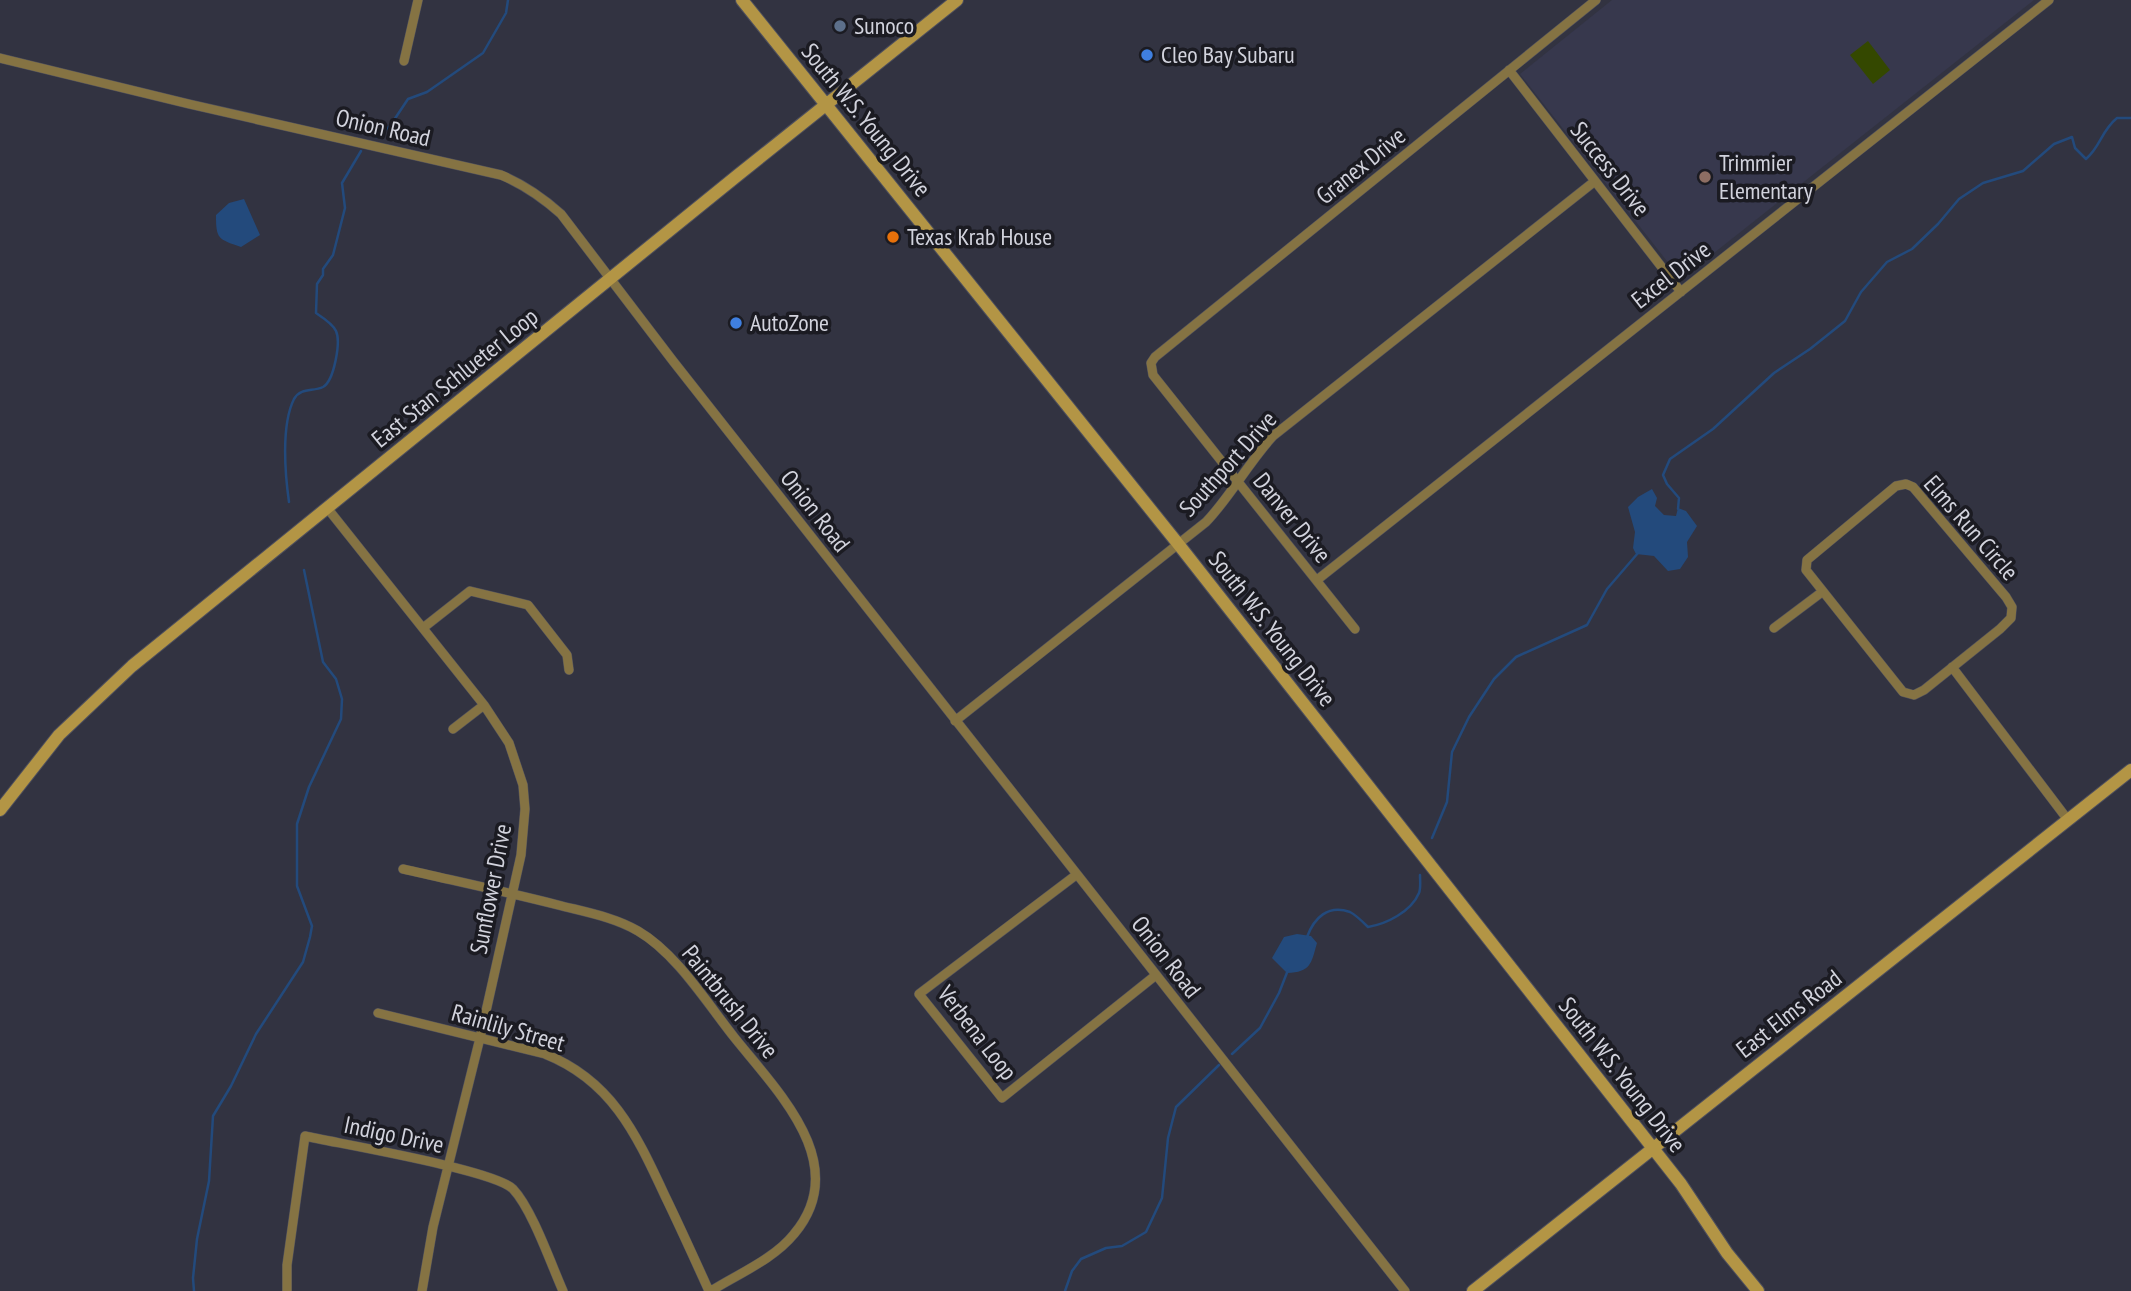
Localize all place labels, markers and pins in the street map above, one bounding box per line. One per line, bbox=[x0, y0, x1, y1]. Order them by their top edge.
place label: Sunoco bbox=[854, 10, 914, 41]
marker: Sunoco bbox=[832, 18, 848, 34]
place label: Cleo Bay Subaru bbox=[1161, 39, 1295, 70]
marker: Cleo Bay Subaru bbox=[1139, 47, 1155, 63]
place label: Trimmier Elementary bbox=[1719, 147, 1813, 206]
marker: Trimmier Elementary bbox=[1697, 169, 1713, 185]
place label: Texas Krab House bbox=[907, 221, 1052, 252]
marker: Texas Krab House bbox=[885, 229, 901, 245]
place label: AutoZone bbox=[750, 307, 829, 338]
marker: AutoZone bbox=[728, 315, 744, 331]

